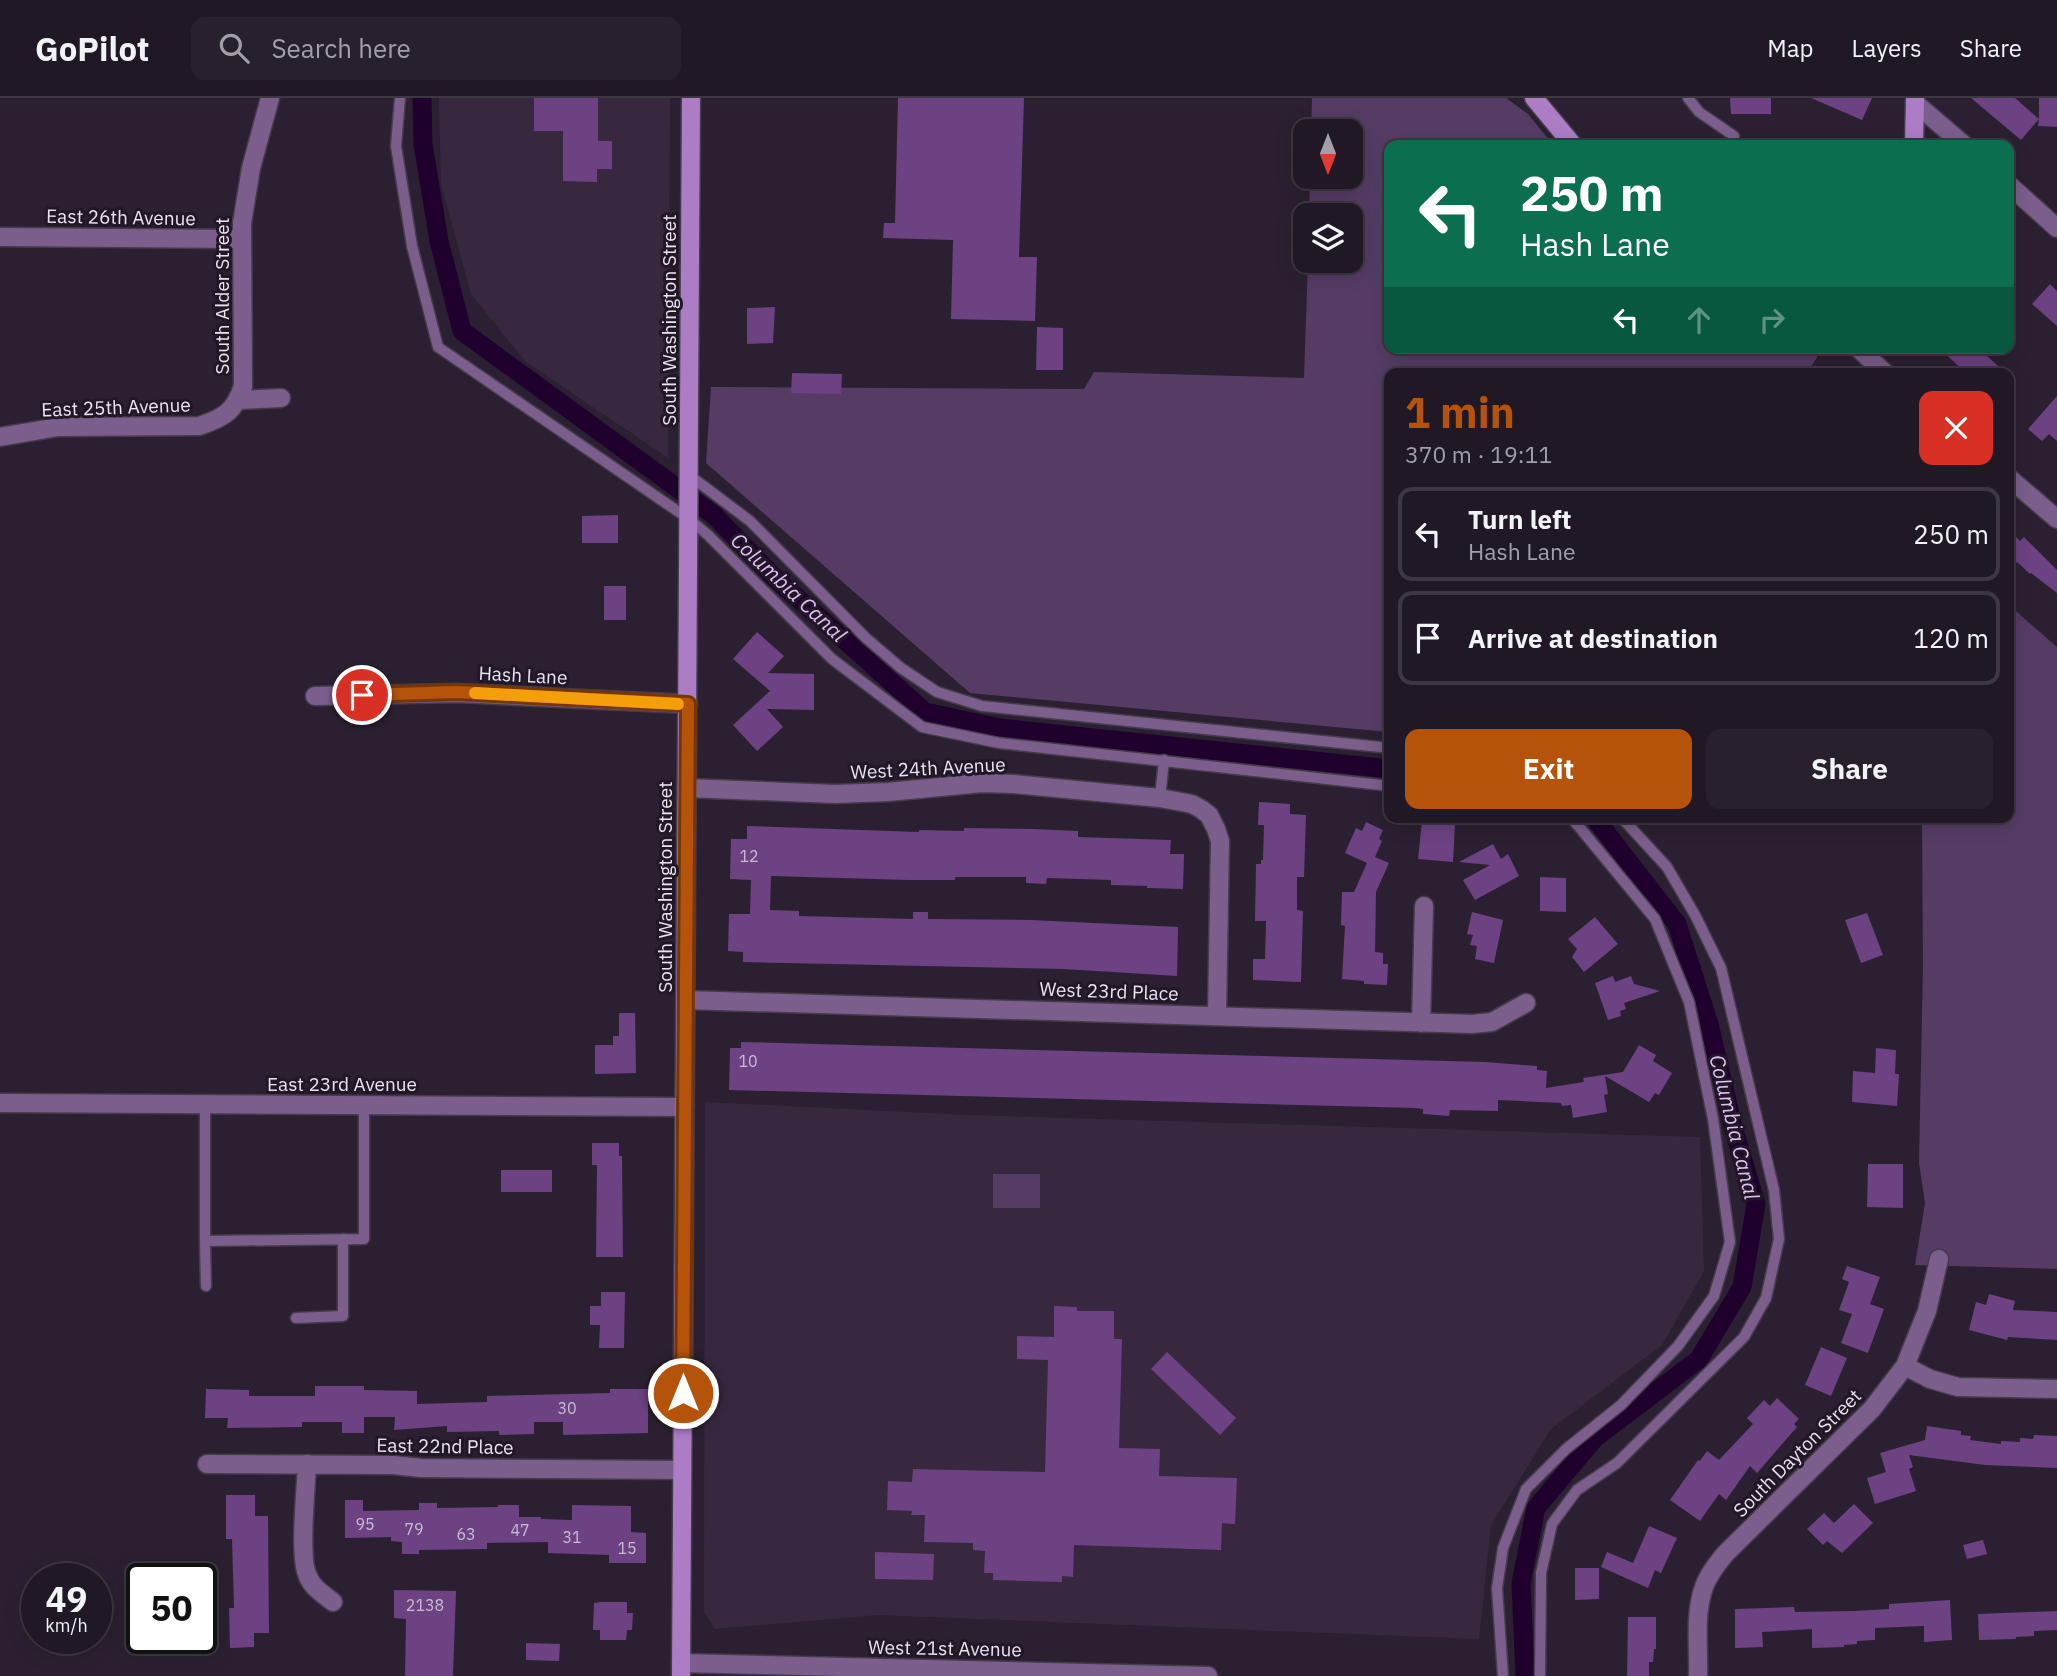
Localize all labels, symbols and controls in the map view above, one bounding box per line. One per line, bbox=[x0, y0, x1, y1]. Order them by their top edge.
search box bbox=[191, 17, 681, 80]
text: GoPilot bbox=[35, 27, 149, 70]
icon: search bbox=[215, 29, 253, 67]
text: Search here bbox=[271, 31, 411, 65]
text: Map bbox=[1767, 32, 1814, 64]
text: Layers bbox=[1852, 32, 1922, 64]
text: Share bbox=[1960, 32, 2022, 64]
north arrow bbox=[1293, 119, 1363, 189]
map controls bbox=[1293, 119, 1363, 273]
text: 250 m bbox=[1520, 161, 1664, 224]
icon: left bbox=[1405, 168, 1496, 259]
button: layers bbox=[1293, 203, 1363, 273]
street label: East 26th Avenue bbox=[46, 204, 196, 230]
street label: South Washington Street bbox=[657, 214, 681, 426]
street label: South Alder Street bbox=[210, 218, 234, 374]
text: Hash Lane bbox=[1520, 223, 1670, 265]
icon: left bbox=[1607, 301, 1645, 339]
icon: ahead bbox=[1680, 301, 1718, 339]
icon: right bbox=[1753, 301, 1791, 339]
text: 1 min bbox=[1405, 385, 1515, 440]
button: close bbox=[1919, 391, 1993, 465]
street label: East 25th Avenue bbox=[41, 392, 191, 422]
text: 370 m · 19:11 bbox=[1405, 439, 1552, 469]
text: Turn left bbox=[1468, 502, 1571, 536]
icon: left bbox=[1409, 515, 1447, 553]
text: 250 m bbox=[1913, 517, 1989, 551]
water label: Columbia Canal bbox=[725, 526, 853, 648]
text: Hash Lane bbox=[1468, 536, 1576, 566]
icon: arrive bbox=[1409, 619, 1447, 657]
text: Arrive at destination bbox=[1468, 621, 1718, 655]
text: 120 m bbox=[1913, 621, 1989, 655]
street label: Hash Lane bbox=[478, 661, 568, 689]
pin bbox=[332, 665, 392, 725]
icon: arrive bbox=[343, 676, 381, 714]
button: Exit bbox=[1405, 729, 1692, 809]
button: Share bbox=[1706, 729, 1993, 809]
street label: West 24th Avenue bbox=[850, 752, 1006, 784]
street label: South Washington Street bbox=[653, 781, 677, 993]
house number: 12 bbox=[739, 846, 759, 866]
street label: West 23rd Place bbox=[1039, 977, 1179, 1005]
house number: 10 bbox=[738, 1051, 758, 1071]
water label: Columbia Canal bbox=[1703, 1052, 1767, 1203]
street label: East 23rd Avenue bbox=[267, 1072, 417, 1096]
position arrow bbox=[646, 1356, 720, 1430]
street label: South Dayton Street bbox=[1728, 1384, 1866, 1522]
house number: 30 bbox=[557, 1398, 577, 1418]
street label: East 22nd Place bbox=[376, 1433, 514, 1459]
house number: 95 bbox=[355, 1514, 375, 1534]
house number: 79 bbox=[404, 1519, 424, 1539]
house number: 47 bbox=[510, 1520, 530, 1540]
house number: 63 bbox=[456, 1524, 476, 1544]
house number: 31 bbox=[562, 1527, 582, 1547]
house number: 15 bbox=[617, 1538, 637, 1558]
speed limit sign: 50 bbox=[126, 1563, 217, 1654]
text: 49 bbox=[45, 1576, 88, 1622]
house number: 2138 bbox=[406, 1595, 444, 1615]
text: km/h bbox=[45, 1614, 88, 1637]
street label: West 21st Avenue bbox=[868, 1635, 1022, 1661]

